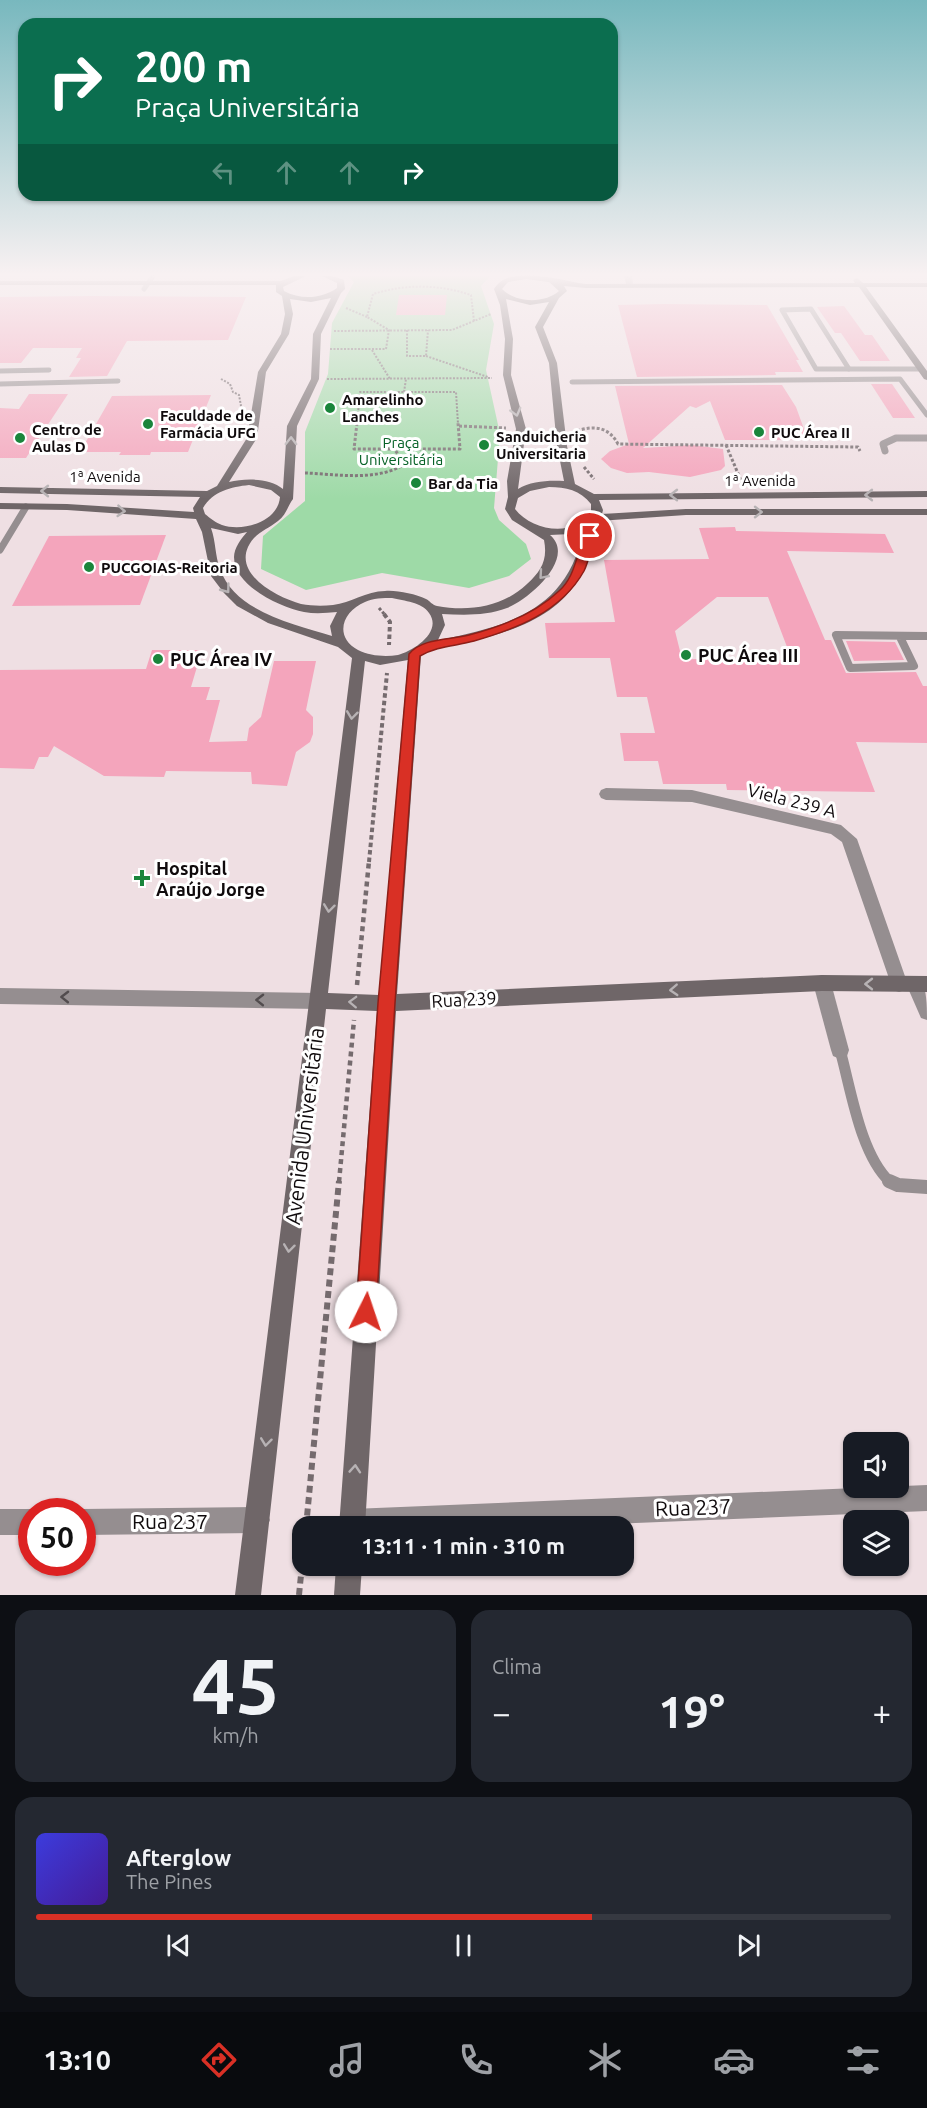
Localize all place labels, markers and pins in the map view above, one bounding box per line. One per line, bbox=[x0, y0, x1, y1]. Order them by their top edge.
place label: Amarelinho Lanches bbox=[342, 391, 424, 425]
marker: Amarelinho Lanches bbox=[323, 401, 337, 415]
place label: Faculdade de Farmácia UFG bbox=[160, 407, 256, 441]
marker: Faculdade de Farmácia UFG bbox=[141, 417, 155, 431]
place label: Centro de Aulas D bbox=[32, 421, 102, 455]
place label: PUC Área II bbox=[771, 424, 850, 441]
marker: PUC Área II bbox=[752, 425, 766, 439]
place label: Sanduicheria Universitaria bbox=[496, 428, 587, 462]
marker: Centro de Aulas D bbox=[13, 431, 27, 445]
marker: Sanduicheria Universitaria bbox=[477, 438, 491, 452]
place label: Bar da Tia bbox=[428, 475, 498, 492]
marker: Bar da Tia bbox=[409, 476, 423, 490]
pin bbox=[564, 510, 615, 561]
place label: PUCGOIAS-Reitoria bbox=[101, 559, 238, 576]
marker: PUCGOIAS-Reitoria bbox=[82, 560, 96, 574]
place label: PUC Área III bbox=[698, 644, 798, 665]
place label: PUC Área IV bbox=[170, 648, 273, 669]
marker: PUC Área III bbox=[679, 648, 693, 662]
marker: PUC Área IV bbox=[151, 652, 165, 666]
place label: Hospital Araújo Jorge bbox=[156, 858, 265, 899]
marker: Hospital Araújo Jorge bbox=[133, 869, 151, 887]

